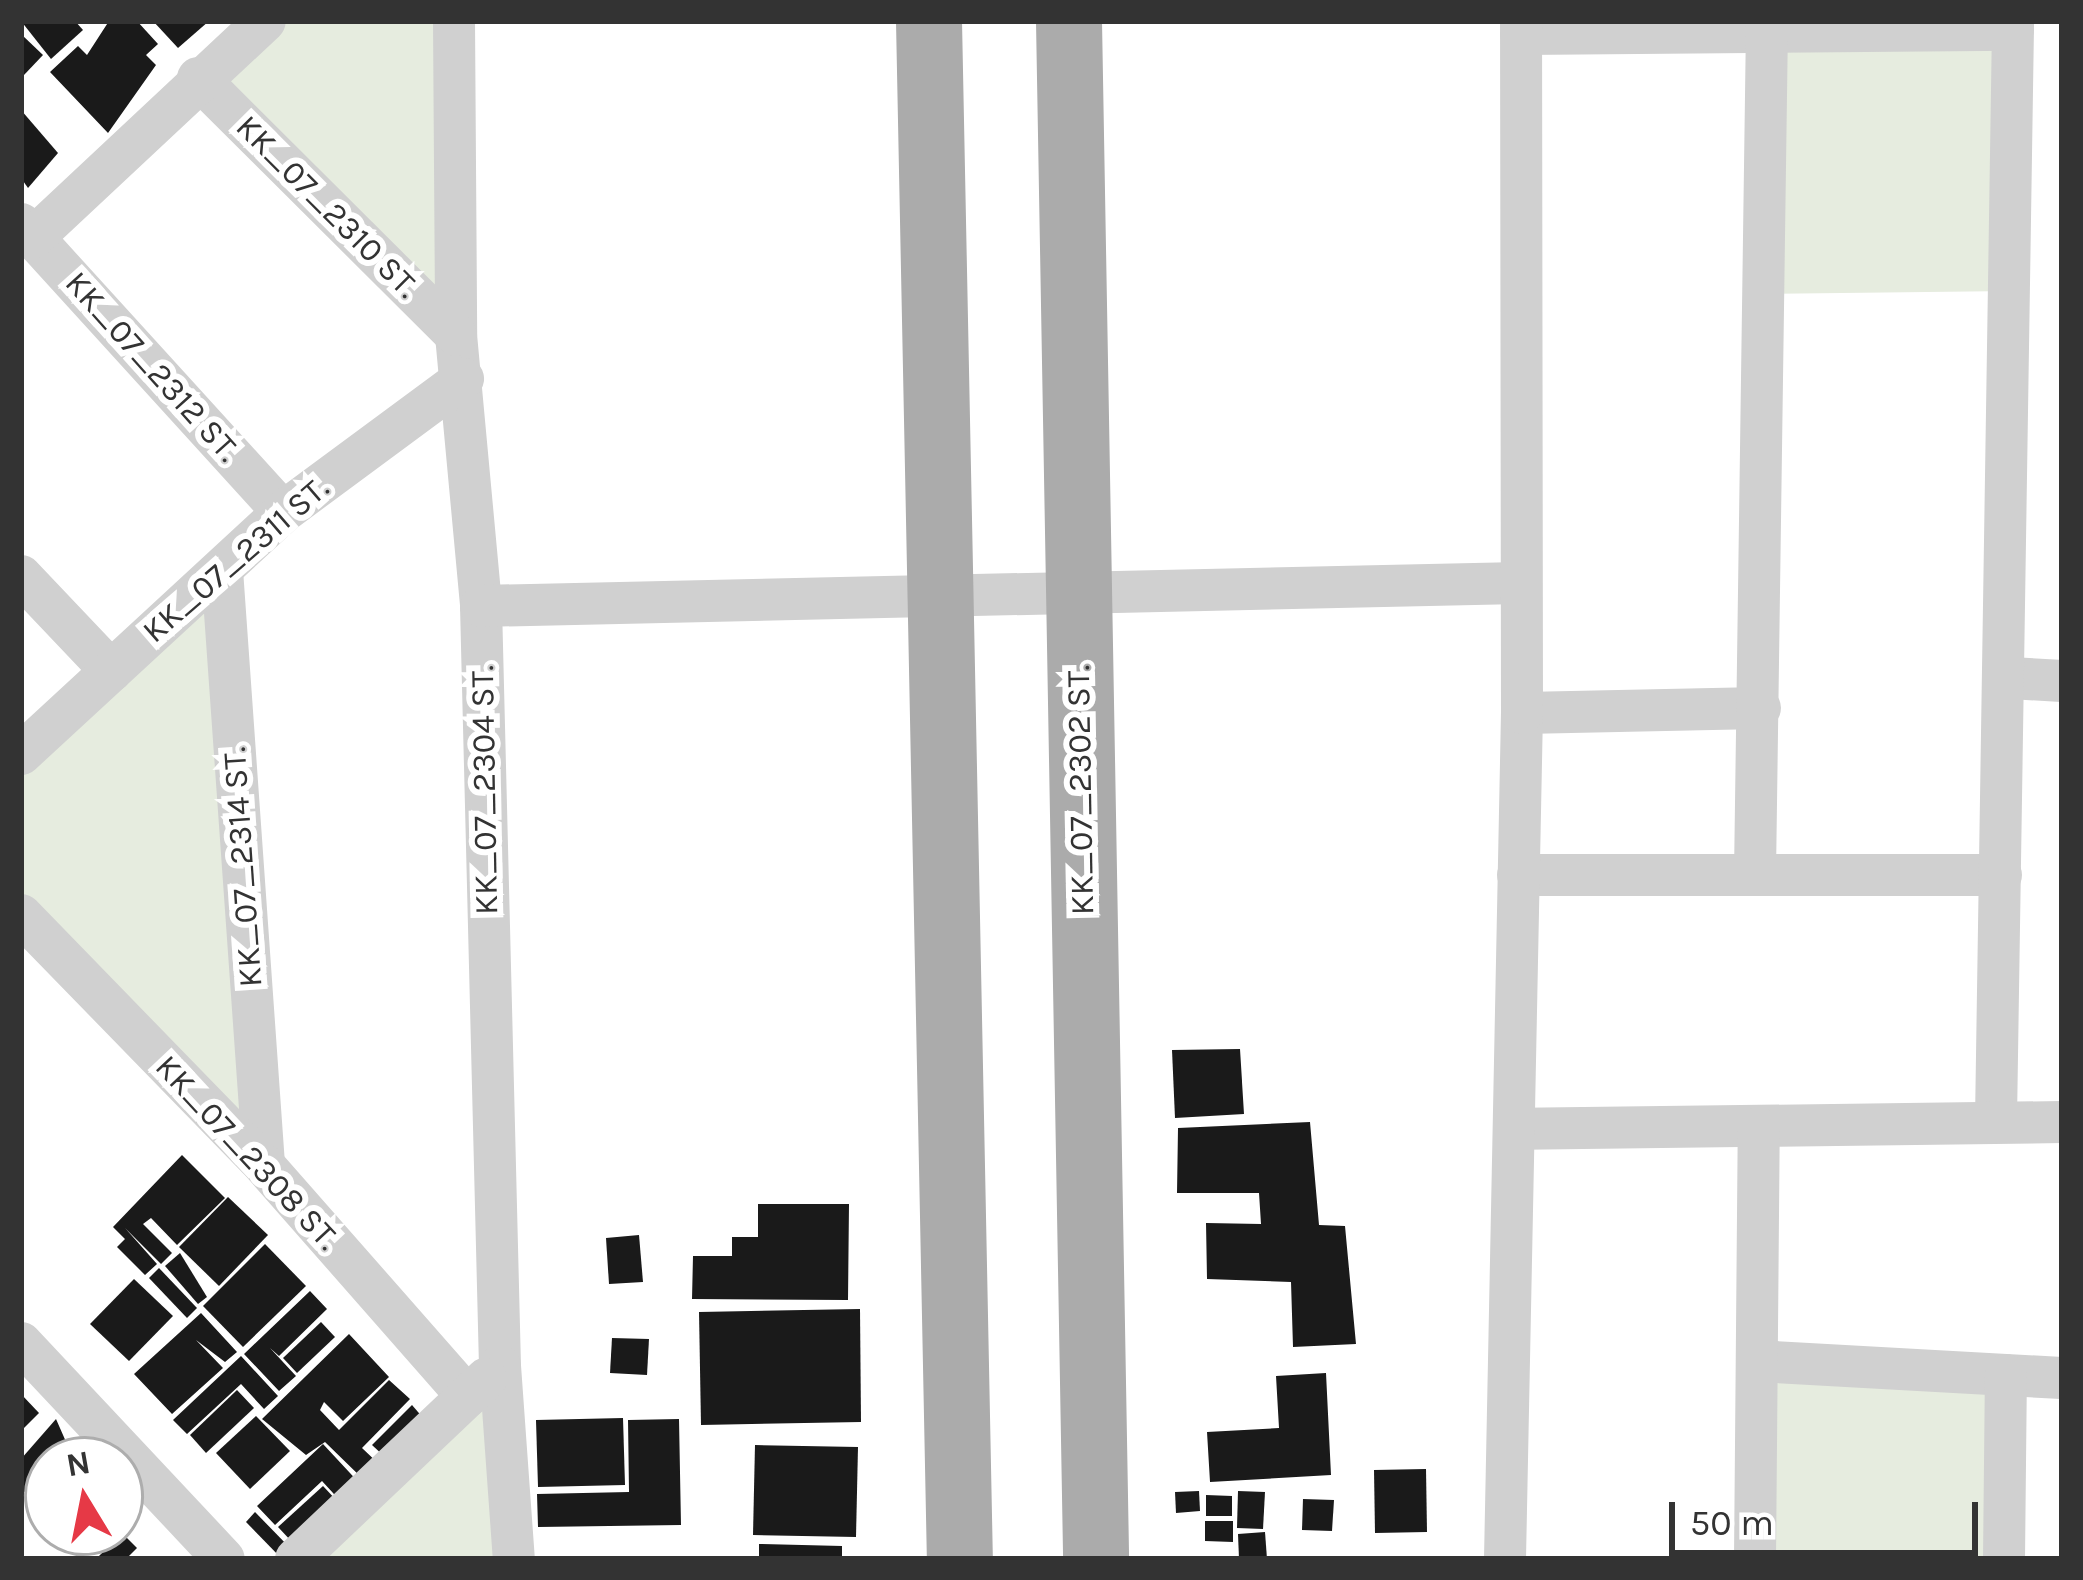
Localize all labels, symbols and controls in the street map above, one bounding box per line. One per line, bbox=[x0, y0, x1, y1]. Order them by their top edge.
street label: KK_07_2310 ST. bbox=[227, 107, 427, 307]
street label: KK_07_2312 ST. bbox=[56, 264, 248, 470]
street label: KK_07_2311 ST. bbox=[135, 468, 337, 652]
street label: KK_07_2302 ST. bbox=[1059, 664, 1103, 916]
street label: KK_07_2304 ST. bbox=[463, 665, 507, 915]
street label: KK_07_2314 ST. bbox=[215, 745, 271, 989]
street label: KK_07_2308 ST. bbox=[147, 1047, 347, 1259]
north arrow bbox=[24, 1436, 144, 1556]
text: N bbox=[63, 1443, 93, 1484]
scale bar bbox=[1675, 1478, 1984, 1552]
text: 50 m bbox=[1690, 1502, 1774, 1544]

